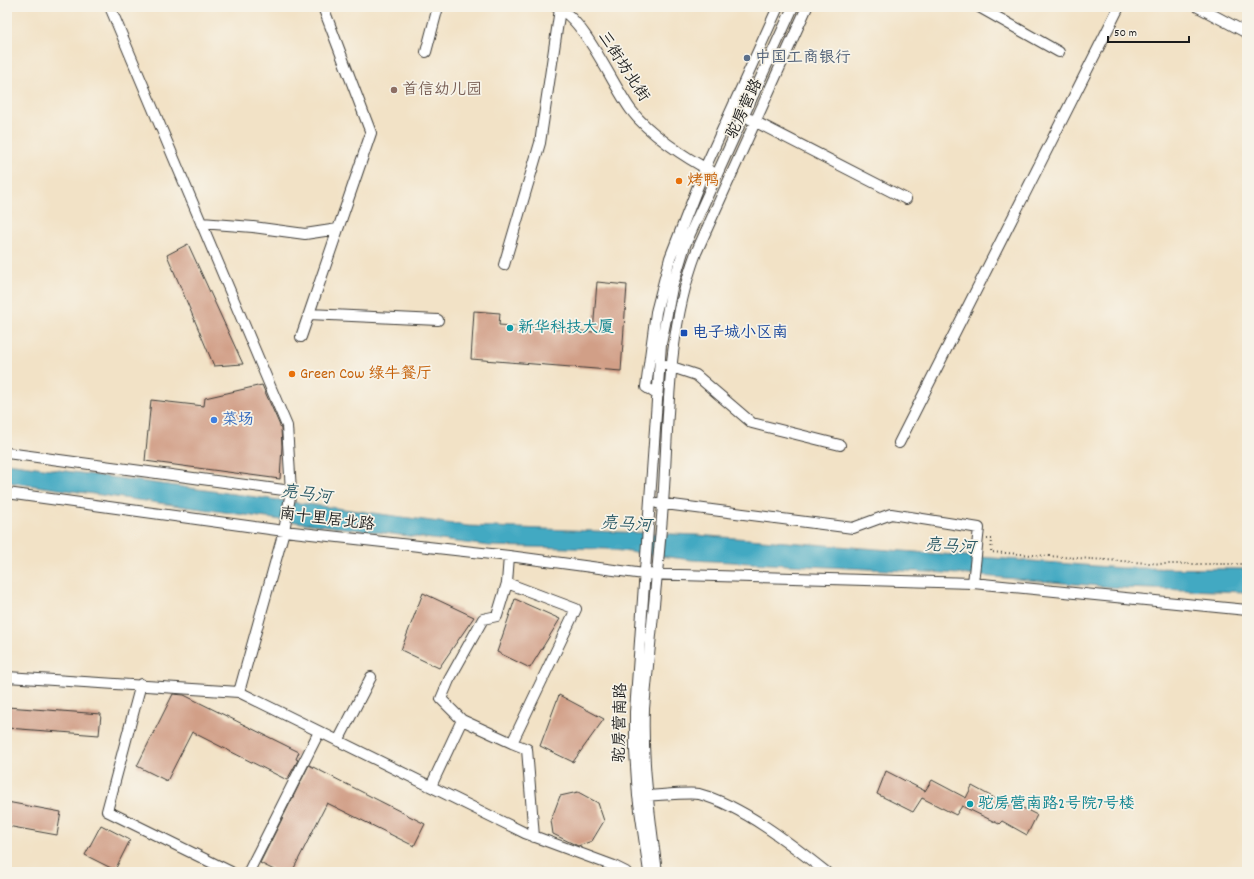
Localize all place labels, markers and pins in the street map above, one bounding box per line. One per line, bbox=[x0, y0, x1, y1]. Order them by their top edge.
place label: 中国工商银行 bbox=[755, 47, 851, 70]
marker: 中国工商银行 bbox=[742, 53, 752, 63]
place label: 首信幼儿园 bbox=[402, 79, 482, 102]
marker: 首信幼儿园 bbox=[389, 85, 399, 95]
place label: 烤鸭 bbox=[687, 170, 719, 193]
marker: 烤鸭 bbox=[674, 176, 684, 186]
place label: 新华科技大厦 bbox=[518, 317, 614, 340]
place label: 电子城小区南 bbox=[692, 322, 788, 345]
marker: 新华科技大厦 bbox=[505, 323, 515, 333]
marker: 电子城小区南 bbox=[679, 328, 689, 338]
place label: Green Cow 绿牛餐厅 bbox=[300, 363, 432, 386]
marker: Green Cow 绿牛餐厅 bbox=[287, 369, 297, 379]
place label: 菜场 bbox=[222, 409, 254, 432]
marker: 菜场 bbox=[209, 415, 219, 425]
place label: 驼房营南路2号院7号楼 bbox=[978, 793, 1135, 816]
marker: 驼房营南路2号院7号楼 bbox=[965, 799, 975, 809]

